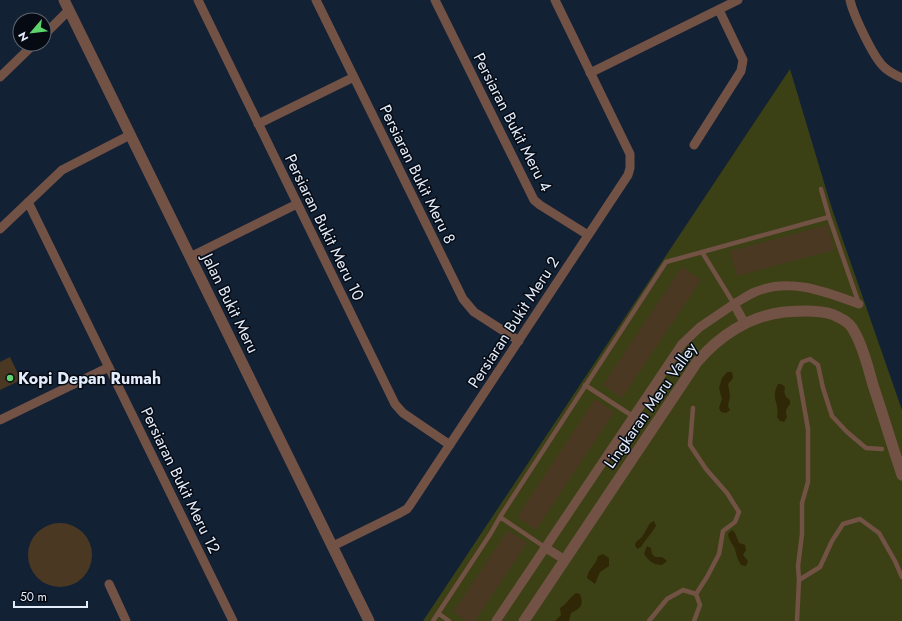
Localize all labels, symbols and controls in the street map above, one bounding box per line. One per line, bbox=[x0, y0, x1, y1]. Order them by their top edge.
north arrow bbox=[12, 12, 52, 52]
text: N bbox=[14, 29, 32, 44]
street label: Persiaran Bukit Meru 4 bbox=[468, 49, 558, 196]
street label: Persiaran Bukit Meru 8 bbox=[374, 101, 461, 248]
street label: Persiaran Bukit Meru 10 bbox=[279, 150, 370, 304]
street label: Jalan Bukit Meru bbox=[196, 248, 265, 357]
street label: Persiaran Bukit Meru 2 bbox=[462, 252, 565, 393]
street label: Lingkaran Meru Valley bbox=[598, 337, 703, 473]
place label: Kopi Depan Rumah bbox=[18, 367, 161, 390]
marker: Kopi Depan Rumah bbox=[5, 373, 15, 383]
street label: Persiaran Bukit Meru 12 bbox=[135, 403, 226, 557]
scale bar bbox=[14, 583, 87, 609]
text: 50 m bbox=[20, 588, 47, 606]

